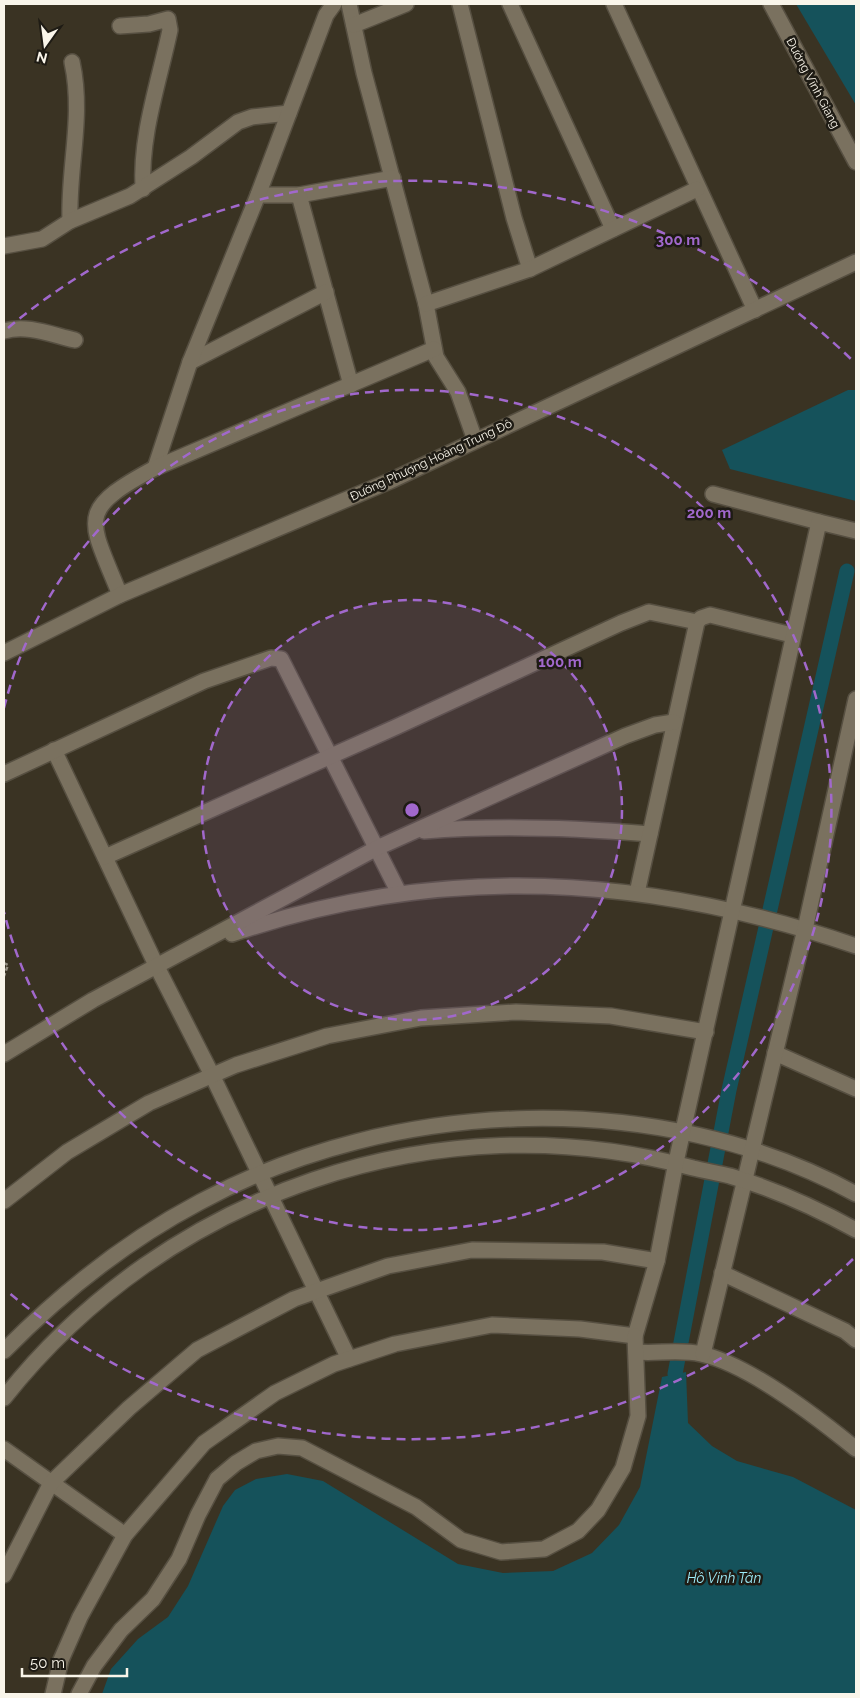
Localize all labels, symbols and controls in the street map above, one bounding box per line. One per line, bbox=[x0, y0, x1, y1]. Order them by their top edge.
north arrow bbox=[20, 20, 70, 70]
street label: Đường Vĩnh Giang bbox=[783, 35, 843, 131]
text: N bbox=[35, 49, 49, 67]
text: 300 m bbox=[656, 231, 700, 249]
street label: Đường Phượng Hoàng Trung Đô bbox=[348, 416, 514, 504]
text: 200 m bbox=[687, 504, 731, 522]
text: 100 m bbox=[538, 653, 582, 671]
centre of rings bbox=[403, 801, 421, 819]
water label: Hồ Vinh Tân bbox=[687, 1570, 761, 1586]
scale bar bbox=[22, 1646, 128, 1678]
text: 50 m bbox=[30, 1654, 65, 1672]

